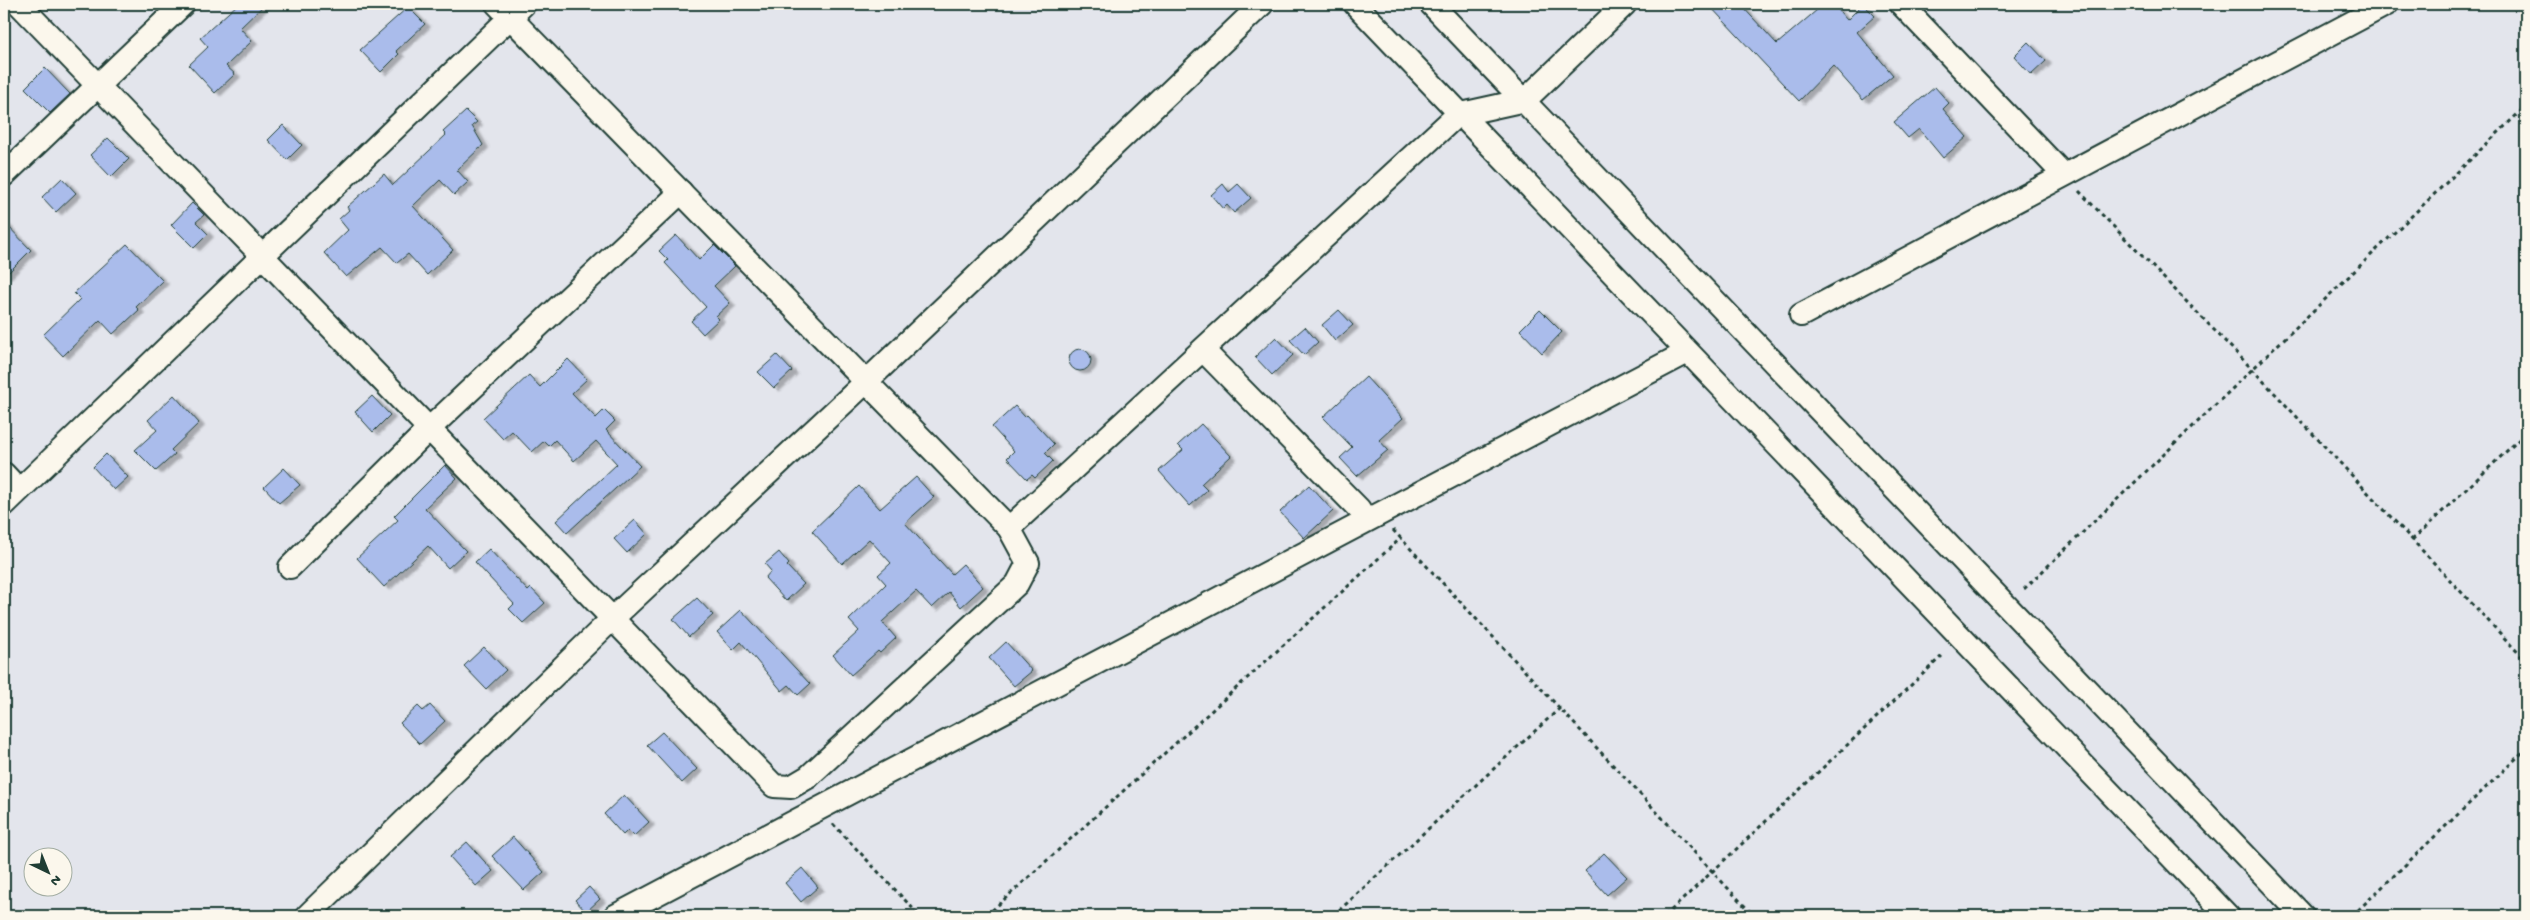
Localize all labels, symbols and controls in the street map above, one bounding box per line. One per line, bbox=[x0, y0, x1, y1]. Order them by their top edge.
north arrow bbox=[22, 848, 72, 898]
text: N bbox=[46, 870, 64, 889]

